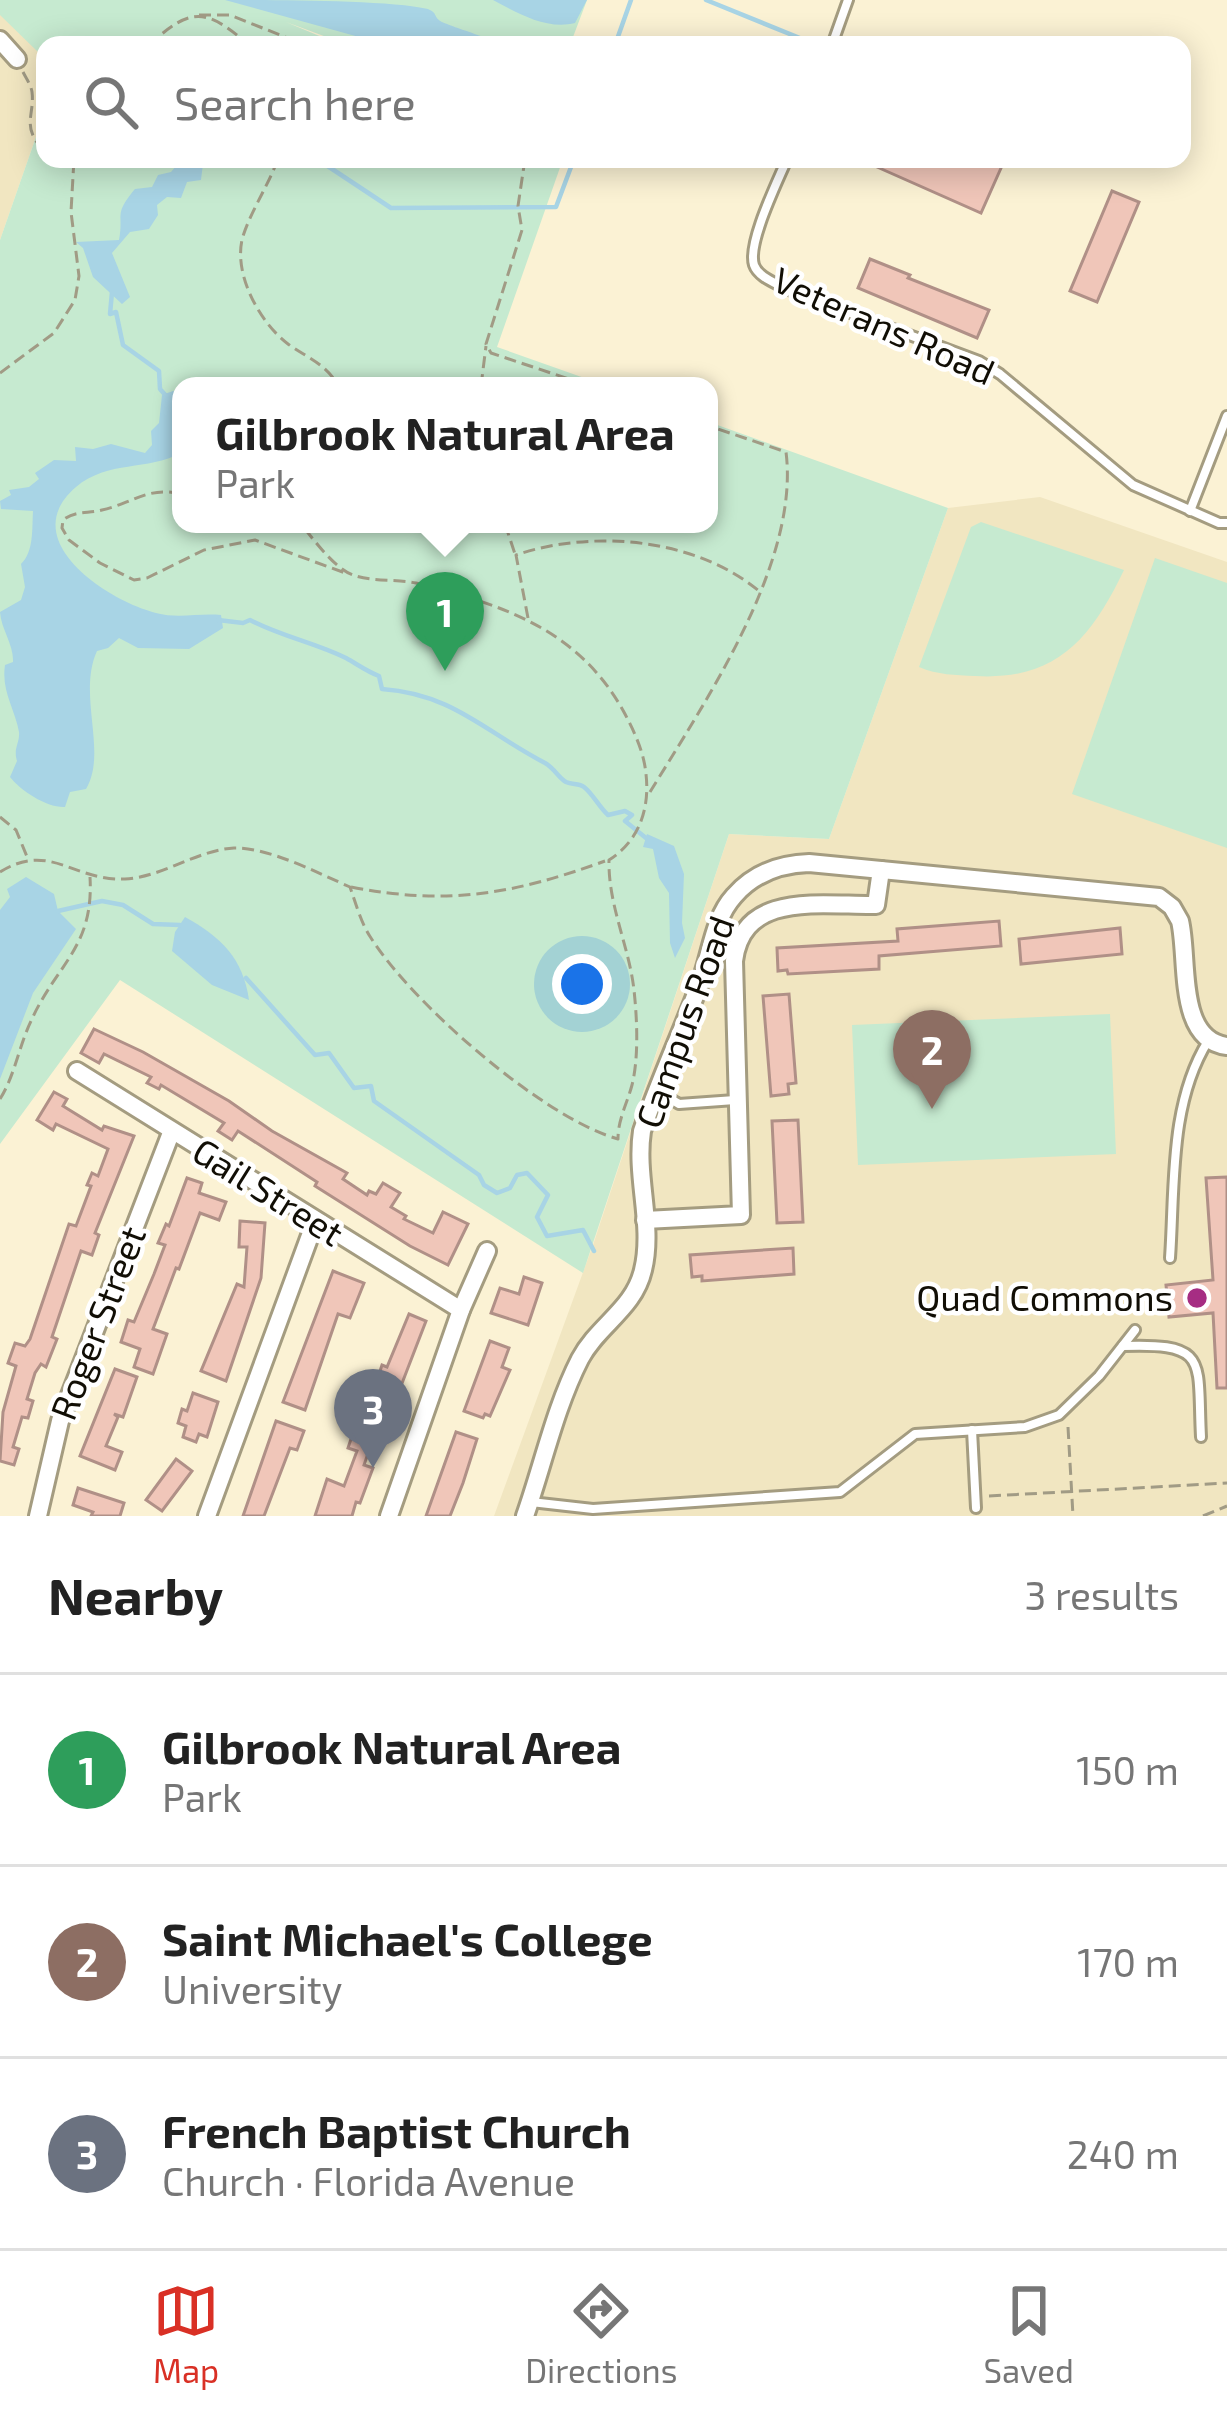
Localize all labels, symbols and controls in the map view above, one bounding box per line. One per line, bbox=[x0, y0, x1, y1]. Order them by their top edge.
search box bbox=[36, 36, 1191, 168]
icon: search bbox=[78, 69, 144, 135]
text: Search here bbox=[174, 75, 416, 129]
street label: Veterans Road bbox=[767, 257, 1002, 393]
popup bbox=[172, 377, 718, 533]
text: Gilbrook Natural Area bbox=[215, 405, 675, 459]
text: Park bbox=[215, 459, 295, 506]
pin: 1 bbox=[406, 572, 484, 671]
street label: Campus Road bbox=[625, 910, 742, 1133]
your location bbox=[552, 954, 612, 1014]
pin: 2 bbox=[893, 1010, 971, 1109]
street label: Gail Street bbox=[186, 1128, 352, 1254]
street label: Roger Street bbox=[40, 1220, 153, 1425]
place label: Quad Commons bbox=[916, 1275, 1173, 1318]
marker: Quad Commons bbox=[1184, 1285, 1210, 1311]
pin: 3 bbox=[334, 1369, 412, 1468]
text: Nearby bbox=[48, 1564, 223, 1625]
text: 3 results bbox=[1025, 1571, 1179, 1618]
text: Gilbrook Natural Area bbox=[162, 1719, 621, 1773]
text: 1 bbox=[79, 1746, 95, 1793]
text: 150 m bbox=[1076, 1746, 1179, 1793]
text: Park bbox=[162, 1773, 242, 1820]
text: Saint Michael's College bbox=[162, 1911, 653, 1965]
text: 2 bbox=[76, 1938, 98, 1985]
text: 170 m bbox=[1077, 1938, 1179, 1985]
text: University bbox=[162, 1965, 342, 2012]
text: French Baptist Church bbox=[162, 2103, 631, 2157]
text: 3 bbox=[76, 2130, 98, 2177]
text: 240 m bbox=[1067, 2130, 1179, 2177]
text: Church · Florida Avenue bbox=[162, 2157, 575, 2204]
tab: Map bbox=[153, 2278, 219, 2390]
tab: Directions bbox=[525, 2278, 677, 2390]
tab: Saved bbox=[983, 2278, 1074, 2390]

